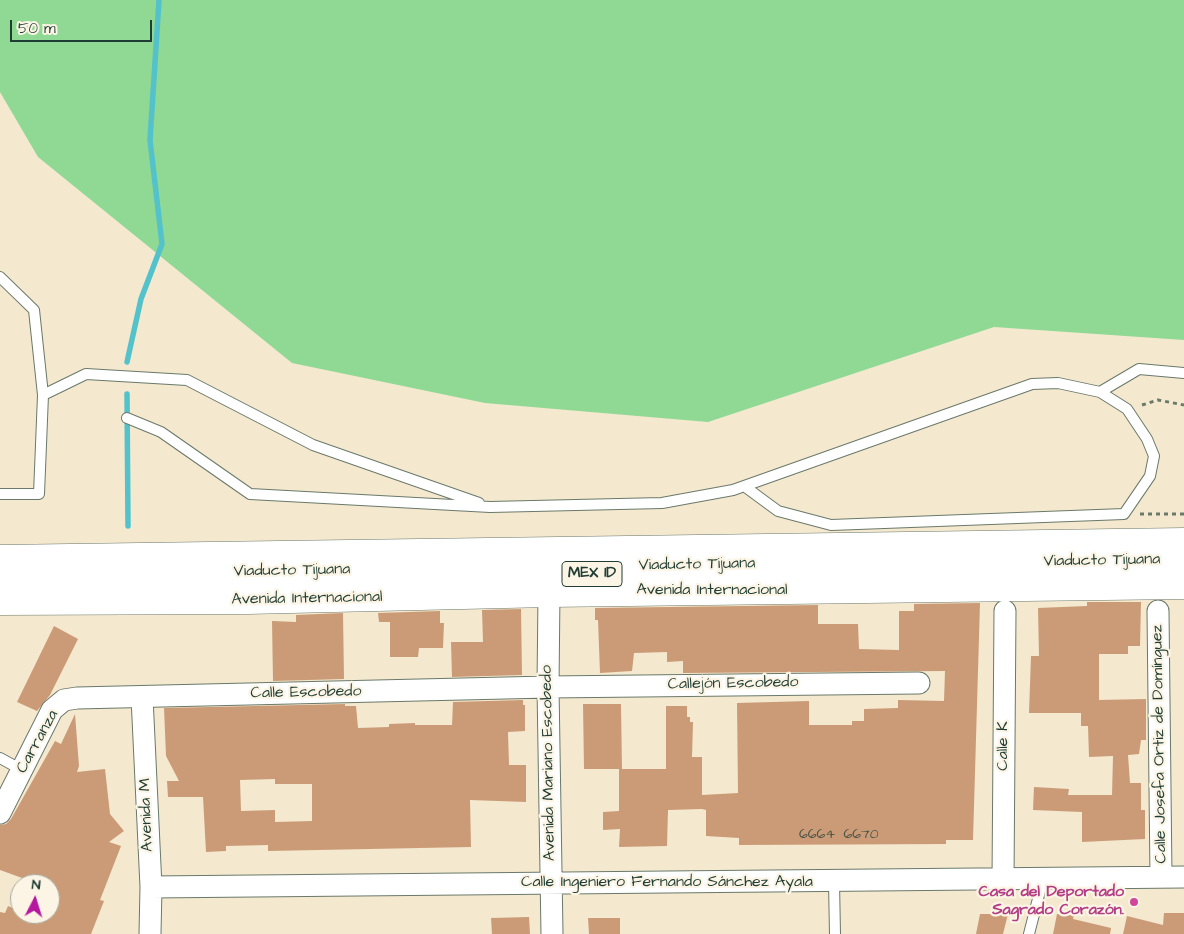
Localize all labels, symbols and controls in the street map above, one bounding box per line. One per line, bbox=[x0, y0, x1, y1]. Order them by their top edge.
scale bar bbox=[12, 10, 155, 42]
text: 50 m bbox=[18, 18, 56, 39]
street label: Viaducto Tijuana bbox=[1044, 550, 1160, 572]
street label: Viaducto Tijuana bbox=[639, 554, 755, 576]
street label: Viaducto Tijuana bbox=[234, 560, 350, 582]
road number: MEX 1D bbox=[562, 562, 622, 586]
street label: Avenida Internacional bbox=[636, 581, 788, 601]
street label: Avenida Internacional bbox=[231, 588, 383, 610]
street label: Calle Josefa Ortiz de Domínguez bbox=[1148, 624, 1172, 864]
street label: Avenida Mariano Escobedo bbox=[538, 665, 560, 861]
street label: Callejón Escobedo bbox=[667, 673, 799, 695]
street label: Calle Escobedo bbox=[250, 682, 362, 704]
street label: Carranza bbox=[13, 707, 63, 777]
street label: Calle K bbox=[994, 721, 1014, 771]
street label: Avenida M bbox=[136, 778, 158, 852]
house number: 6664 bbox=[799, 827, 835, 843]
house number: 6670 bbox=[844, 827, 878, 843]
street label: Calle Ingeniero Fernando Sánchez Ayala bbox=[521, 873, 813, 893]
north arrow bbox=[10, 874, 60, 924]
text: N bbox=[31, 875, 41, 895]
place label: Casa del Deportado Sagrado Corazón. bbox=[979, 883, 1124, 921]
marker: Casa del Deportado Sagrado Corazón. bbox=[1128, 896, 1140, 908]

